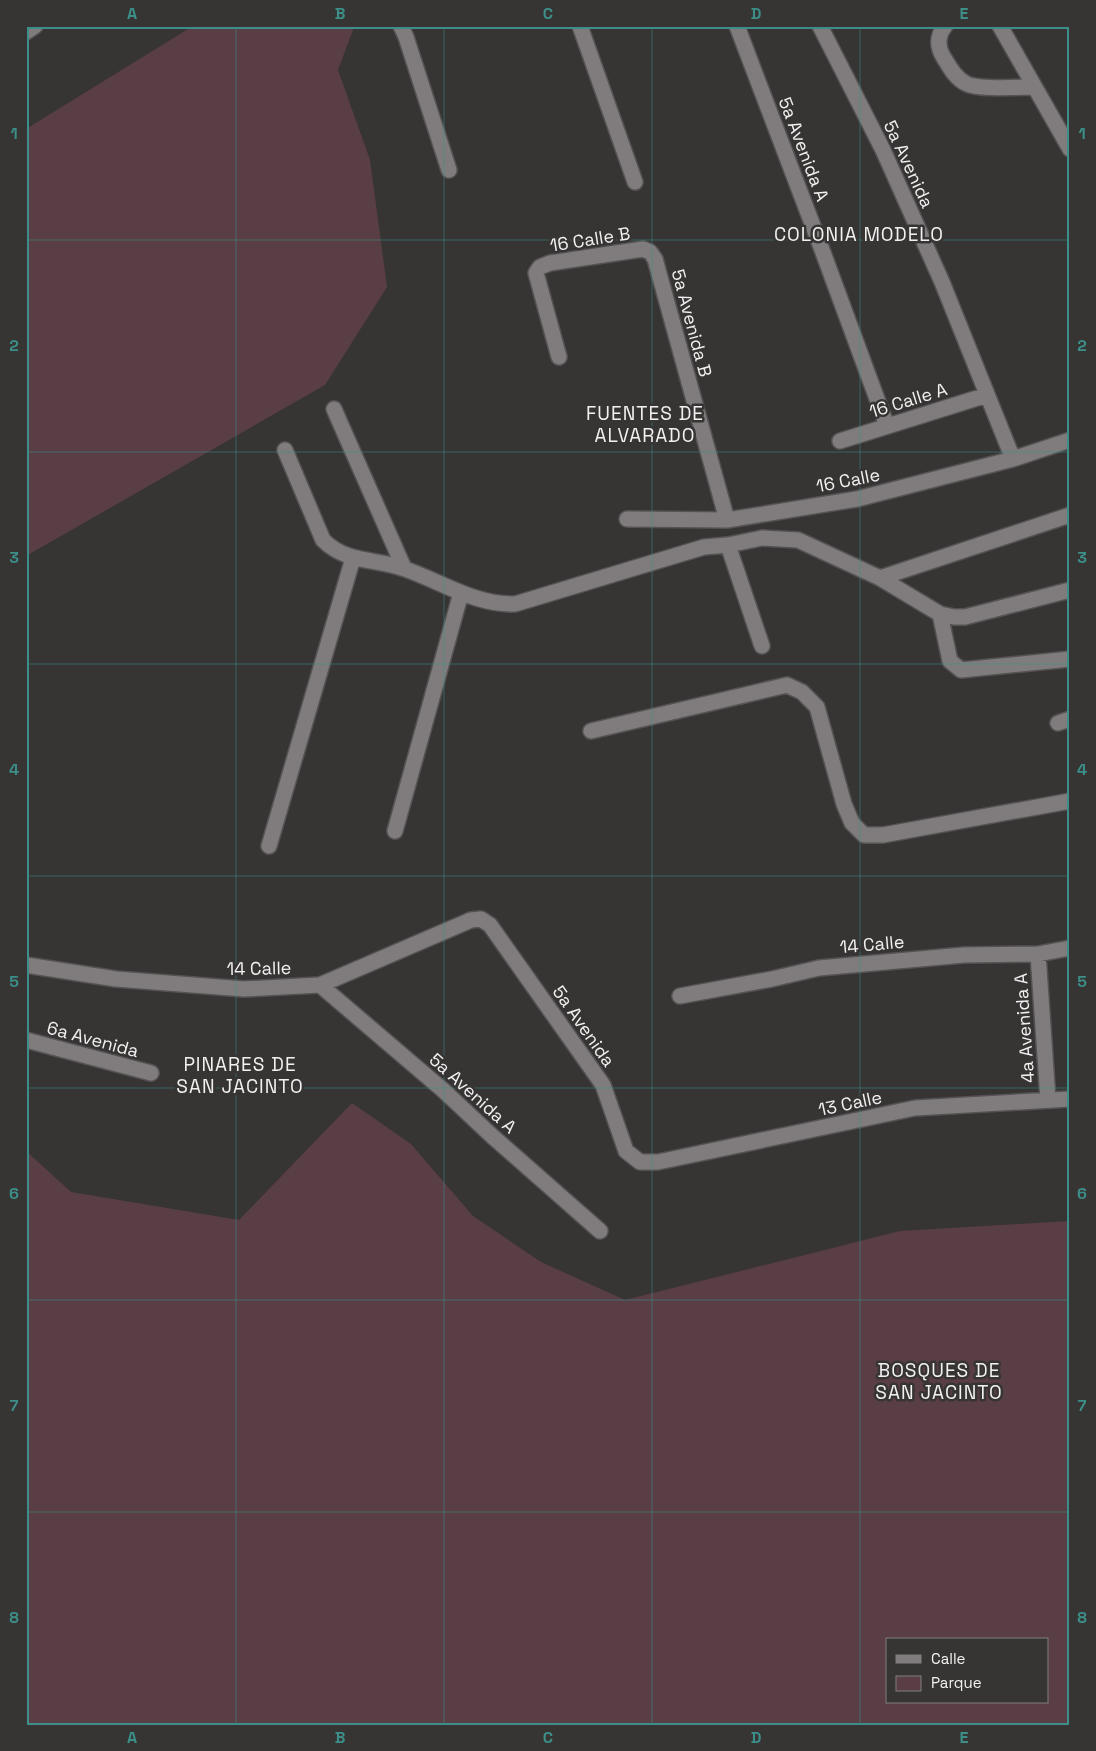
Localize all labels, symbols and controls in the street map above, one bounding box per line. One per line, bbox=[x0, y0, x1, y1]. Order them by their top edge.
text: A bbox=[127, 3, 137, 24]
text: B bbox=[335, 3, 345, 24]
text: C bbox=[543, 3, 553, 24]
text: D bbox=[751, 3, 761, 24]
text: E bbox=[960, 3, 969, 24]
street label: 5a Avenida A bbox=[774, 94, 834, 204]
street label: 5a Avenida bbox=[879, 117, 939, 211]
text: 1 bbox=[10, 123, 18, 144]
text: 1 bbox=[1078, 123, 1086, 144]
street label: 16 Calle B bbox=[548, 221, 632, 257]
district label: COLONIA MODELO bbox=[774, 222, 944, 247]
street label: 5a Avenida B bbox=[667, 267, 717, 379]
text: 2 bbox=[9, 335, 19, 356]
text: 2 bbox=[1077, 335, 1087, 356]
street label: 16 Calle A bbox=[866, 377, 950, 423]
district label: FUENTES DE ALVARADO bbox=[586, 401, 704, 448]
street label: 16 Calle bbox=[814, 463, 882, 497]
text: 3 bbox=[9, 547, 19, 568]
text: 3 bbox=[1077, 547, 1087, 568]
text: 4 bbox=[9, 759, 19, 780]
text: 4 bbox=[1077, 759, 1087, 780]
street label: 14 Calle bbox=[839, 930, 905, 958]
street label: 14 Calle bbox=[226, 956, 292, 980]
text: 5 bbox=[9, 971, 19, 992]
text: 5 bbox=[1077, 971, 1087, 992]
street label: 4a Avenida A bbox=[1009, 972, 1039, 1084]
street label: 5a Avenida bbox=[548, 981, 620, 1071]
street label: 6a Avenida bbox=[45, 1016, 141, 1062]
street label: 5a Avenida A bbox=[425, 1048, 521, 1138]
district label: PINARES DE SAN JACINTO bbox=[176, 1052, 304, 1099]
street label: 13 Calle bbox=[816, 1085, 884, 1121]
text: 6 bbox=[9, 1183, 19, 1204]
text: 6 bbox=[1077, 1183, 1087, 1204]
district label: BOSQUES DE SAN JACINTO bbox=[875, 1358, 1003, 1405]
text: 7 bbox=[10, 1395, 19, 1416]
text: 7 bbox=[1078, 1395, 1087, 1416]
text: 8 bbox=[9, 1607, 19, 1628]
text: 8 bbox=[1077, 1607, 1087, 1628]
legend bbox=[886, 1638, 1048, 1704]
text: Calle bbox=[931, 1649, 966, 1668]
text: Parque bbox=[931, 1673, 982, 1692]
text: A bbox=[127, 1727, 137, 1748]
text: B bbox=[335, 1727, 345, 1748]
text: C bbox=[543, 1727, 553, 1748]
text: D bbox=[751, 1727, 761, 1748]
text: E bbox=[960, 1727, 969, 1748]

